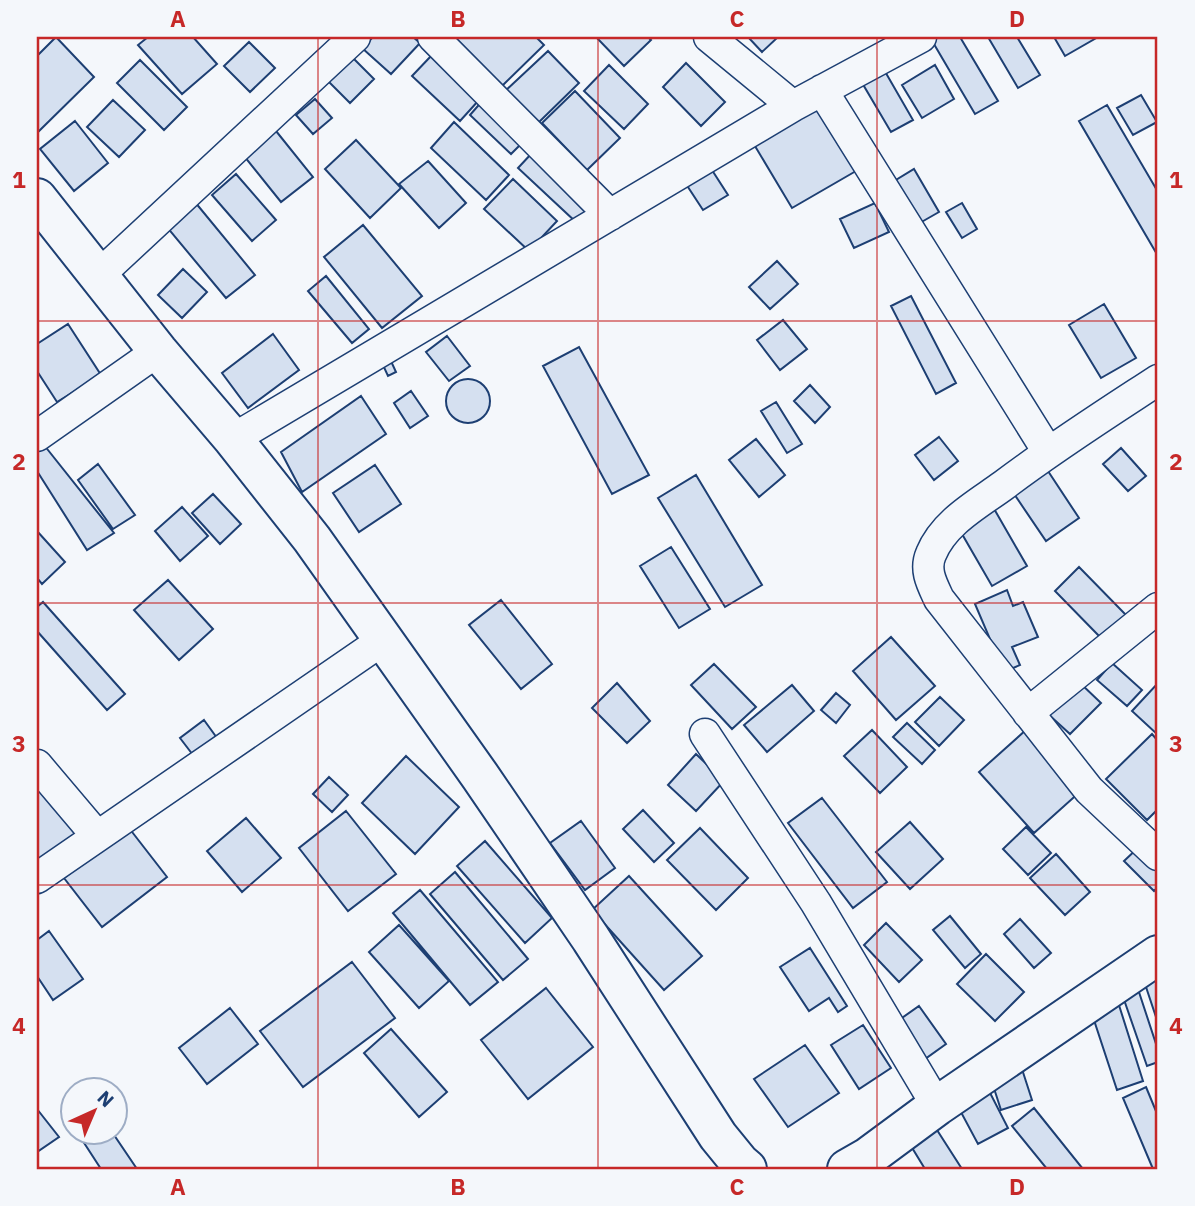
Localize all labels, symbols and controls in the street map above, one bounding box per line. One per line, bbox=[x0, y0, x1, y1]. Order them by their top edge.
text: A bbox=[170, 3, 186, 33]
text: B bbox=[450, 3, 466, 33]
text: C bbox=[730, 3, 745, 33]
text: D bbox=[1009, 3, 1025, 33]
text: 1 bbox=[12, 164, 26, 194]
text: 1 bbox=[1169, 164, 1183, 194]
text: 2 bbox=[12, 446, 26, 476]
text: 2 bbox=[1169, 446, 1183, 476]
text: 3 bbox=[12, 728, 26, 758]
text: 3 bbox=[1169, 728, 1183, 758]
text: 4 bbox=[12, 1010, 26, 1040]
text: 4 bbox=[1169, 1010, 1183, 1040]
north arrow bbox=[60, 1076, 130, 1146]
text: N bbox=[93, 1085, 119, 1112]
text: A bbox=[170, 1171, 186, 1201]
text: B bbox=[450, 1171, 466, 1201]
text: C bbox=[730, 1171, 745, 1201]
text: D bbox=[1009, 1171, 1025, 1201]

